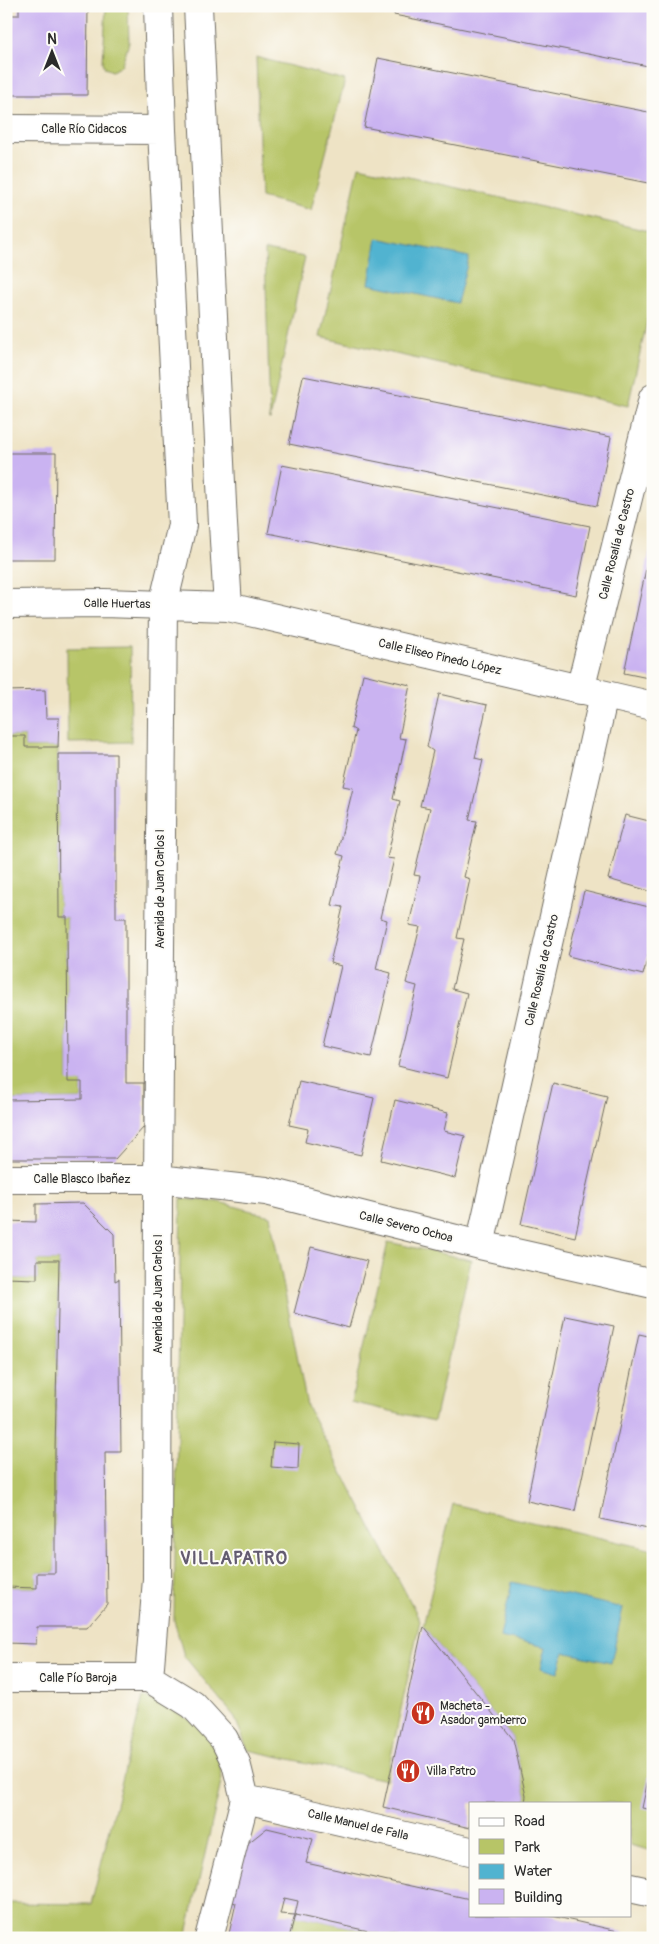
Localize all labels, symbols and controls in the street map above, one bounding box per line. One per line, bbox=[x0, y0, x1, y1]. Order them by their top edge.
north arrow bbox=[28, 28, 78, 78]
text: N bbox=[47, 31, 57, 48]
street label: Calle Río Cidacos bbox=[41, 122, 127, 137]
street label: Calle Rosalía de Castro bbox=[596, 486, 638, 601]
street label: Calle Huertas bbox=[83, 596, 151, 612]
street label: Calle Eliseo Pinedo López bbox=[377, 636, 503, 678]
street label: Avenida de Juan Carlos I bbox=[153, 829, 168, 949]
street label: Calle Rosalía de Castro bbox=[522, 912, 562, 1027]
street label: Calle Blasco Ibañez bbox=[34, 1172, 130, 1187]
street label: Calle Severo Ochoa bbox=[358, 1208, 455, 1246]
street label: Avenida de Juan Carlos I bbox=[151, 1234, 166, 1354]
district label: VILLAPATRO bbox=[180, 1547, 288, 1570]
street label: Calle Pío Baroja bbox=[39, 1671, 117, 1686]
place label: Macheta - Asador gamberro bbox=[440, 1699, 527, 1728]
restaurant icon: Macheta - Asador gamberro bbox=[410, 1700, 436, 1726]
restaurant icon: Villa Patro bbox=[395, 1758, 421, 1784]
place label: Villa Patro bbox=[426, 1764, 476, 1779]
legend bbox=[469, 1802, 632, 1916]
street label: Calle Manuel de Falla bbox=[306, 1806, 410, 1844]
text: Road bbox=[514, 1812, 545, 1831]
text: Park bbox=[514, 1838, 541, 1857]
text: Water bbox=[514, 1862, 553, 1881]
text: Building bbox=[514, 1888, 562, 1907]

